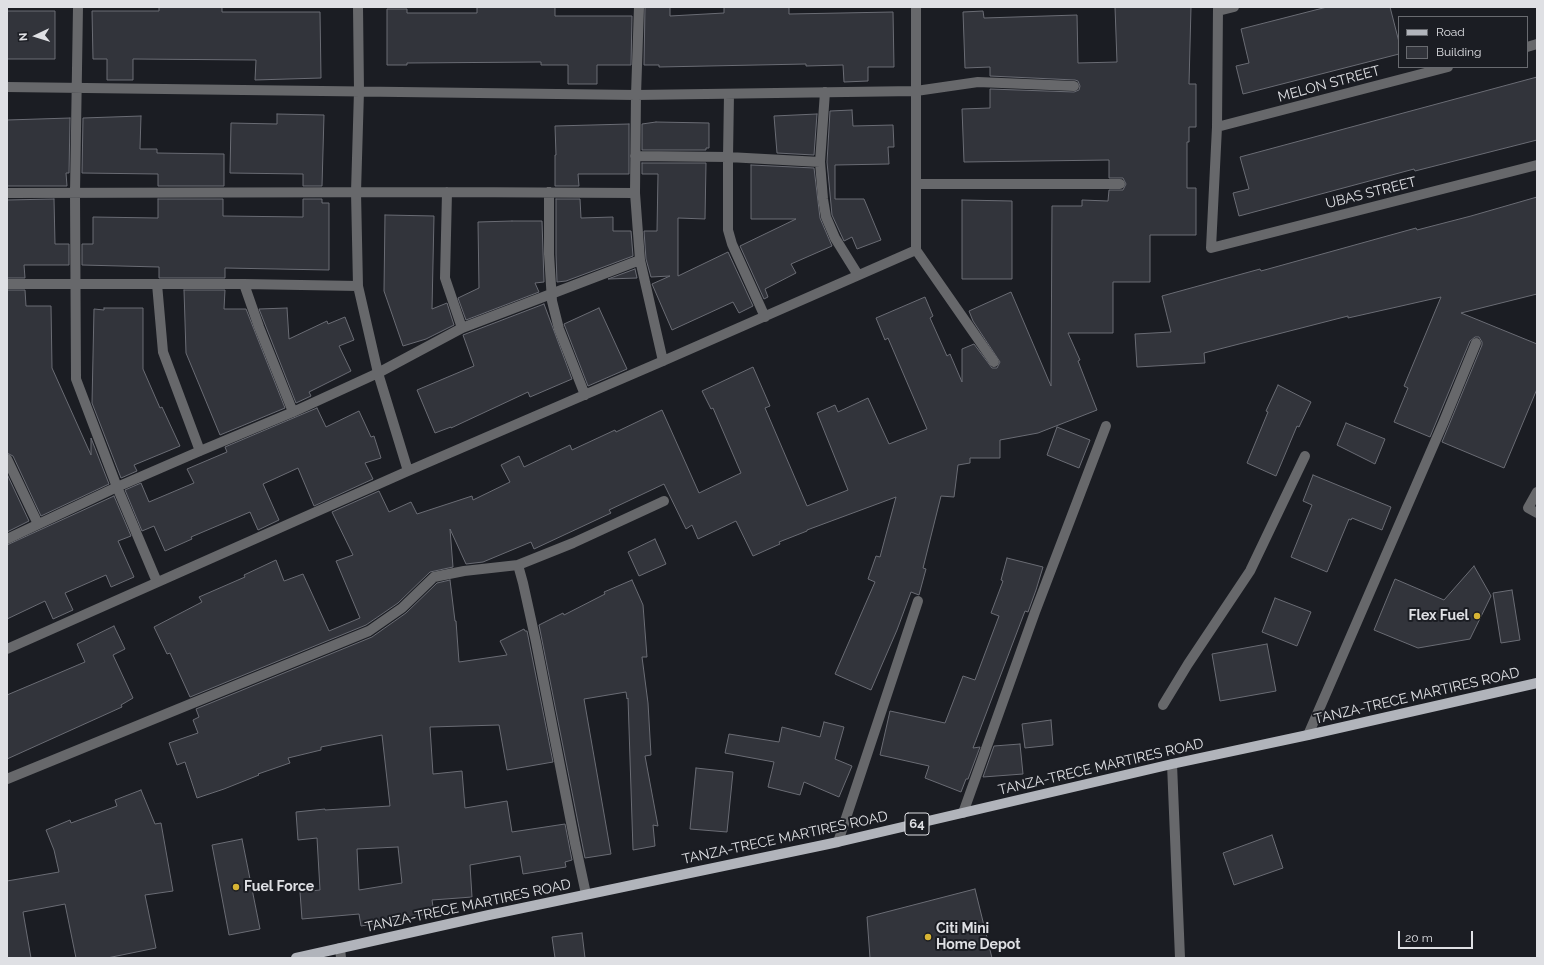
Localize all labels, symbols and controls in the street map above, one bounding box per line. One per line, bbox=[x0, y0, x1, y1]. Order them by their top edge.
north arrow bbox=[16, 16, 56, 56]
legend bbox=[1398, 16, 1528, 68]
text: Road bbox=[1436, 25, 1465, 39]
text: N bbox=[17, 32, 30, 42]
text: Building bbox=[1436, 45, 1482, 59]
street label: MELON STREET bbox=[1276, 62, 1382, 106]
street label: UBAS STREET bbox=[1324, 174, 1418, 212]
place label: Flex Fuel bbox=[1408, 608, 1469, 624]
marker: Flex Fuel bbox=[1472, 611, 1482, 621]
street label: TANZA-TRECE MARTIRES ROAD bbox=[1313, 664, 1521, 728]
street label: TANZA-TRECE MARTIRES ROAD bbox=[997, 735, 1205, 799]
street label: TANZA-TRECE MARTIRES ROAD bbox=[681, 808, 889, 868]
road number: 64 bbox=[905, 813, 929, 835]
street label: TANZA-TRECE MARTIRES ROAD bbox=[364, 876, 572, 936]
place label: Fuel Force bbox=[244, 879, 314, 895]
marker: Fuel Force bbox=[231, 882, 241, 892]
place label: Citi Mini Home Depot bbox=[936, 921, 1021, 954]
scale bar bbox=[1400, 923, 1475, 949]
text: 20 m bbox=[1405, 931, 1433, 945]
marker: Citi Mini Home Depot bbox=[923, 932, 933, 942]

